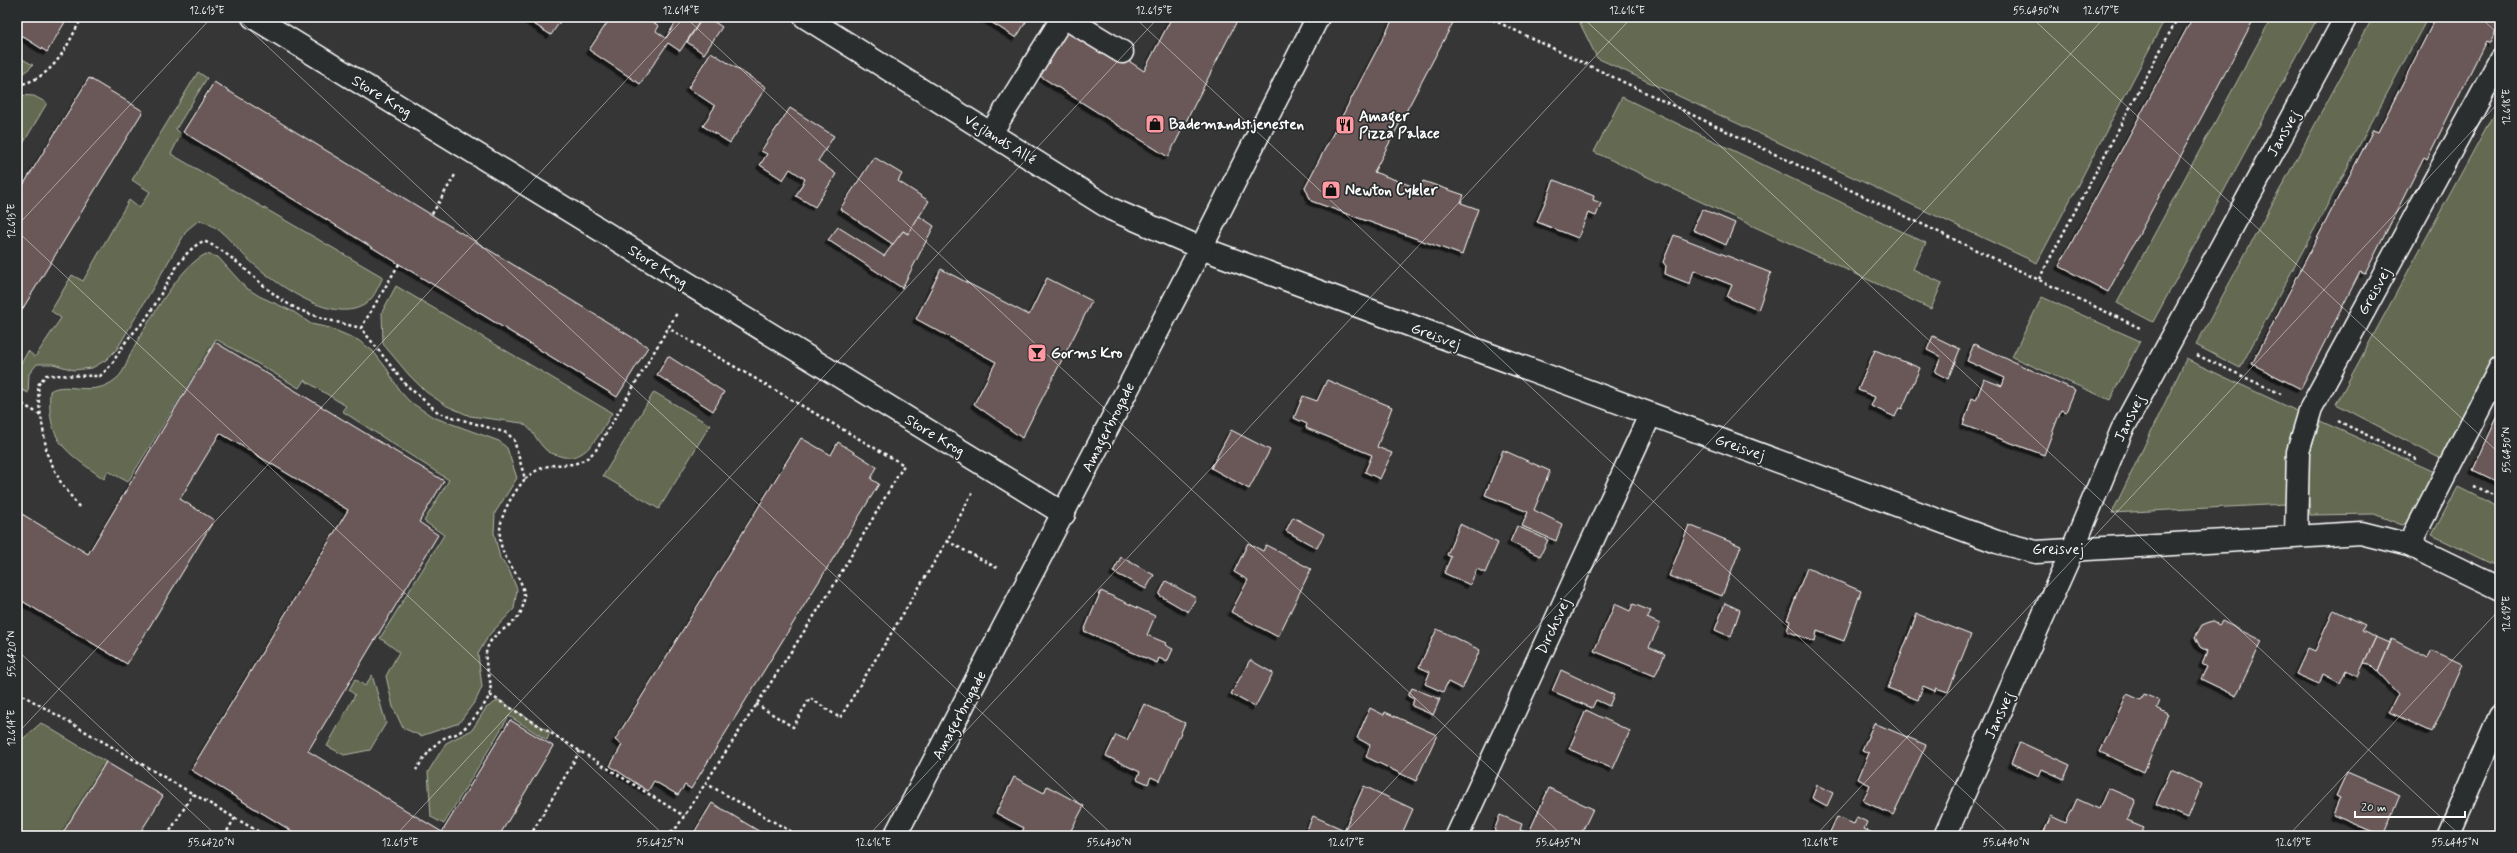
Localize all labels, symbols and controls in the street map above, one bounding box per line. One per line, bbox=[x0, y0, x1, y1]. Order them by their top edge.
text: 12.613°E bbox=[190, 4, 225, 18]
text: 12.614°E bbox=[663, 4, 699, 18]
text: 12.615°E bbox=[1136, 4, 1172, 18]
text: 12.616°E bbox=[1609, 4, 1645, 18]
text: 55.6450°N bbox=[2013, 4, 2059, 18]
text: 12.617°E bbox=[2083, 4, 2119, 18]
street label: Store Krog bbox=[348, 71, 415, 123]
text: 12.618°E bbox=[2500, 89, 2514, 125]
place label: Amager Pizza Palace bbox=[1359, 107, 1440, 144]
street label: Jansvej bbox=[2263, 107, 2305, 160]
street label: Vejlands Allé bbox=[960, 110, 1039, 170]
shop icon: Bademandstjenesten bbox=[1144, 113, 1166, 135]
restaurant icon: Amager Pizza Palace bbox=[1334, 114, 1356, 136]
place label: Bademandstjenesten bbox=[1169, 115, 1305, 135]
shop icon: Newton Cykler bbox=[1320, 179, 1342, 201]
place label: Newton Cykler bbox=[1345, 181, 1438, 201]
text: 12.613°E bbox=[5, 203, 19, 238]
street label: Store Krog bbox=[624, 241, 691, 293]
street label: Greisvej bbox=[2354, 264, 2396, 319]
street label: Greisvej bbox=[1408, 319, 1463, 355]
bar icon: Gorms Kro bbox=[1026, 342, 1048, 364]
place label: Gorms Kro bbox=[1051, 344, 1123, 364]
street label: Amagerbrogade bbox=[1078, 379, 1141, 476]
street label: Jansvej bbox=[2110, 391, 2150, 445]
street label: Store Krog bbox=[901, 410, 968, 462]
text: 55.6450°N bbox=[2500, 427, 2514, 473]
street label: Greisvej bbox=[1712, 430, 1767, 466]
street label: Greisvej bbox=[2032, 540, 2084, 560]
street label: Dirchsvej bbox=[1532, 595, 1576, 658]
text: 12.619°E bbox=[2500, 596, 2514, 632]
text: 55.6420°N bbox=[5, 630, 19, 677]
street label: Amagerbrogade bbox=[928, 667, 993, 764]
street label: Jansvej bbox=[1981, 688, 2019, 742]
text: 12.614°E bbox=[5, 710, 19, 746]
scale bar bbox=[2355, 793, 2465, 819]
text: 20 m bbox=[2361, 800, 2387, 816]
text: 55.6420°N bbox=[188, 836, 235, 850]
text: 12.615°E bbox=[382, 836, 418, 850]
text: 55.6425°N bbox=[637, 836, 684, 850]
text: 12.616°E bbox=[855, 836, 891, 850]
text: 55.6430°N bbox=[1087, 836, 1132, 850]
text: 12.617°E bbox=[1328, 836, 1364, 850]
text: 55.6435°N bbox=[1536, 836, 1581, 850]
text: 12.618°E bbox=[1802, 836, 1838, 850]
text: 55.6440°N bbox=[1983, 836, 2030, 850]
text: 12.619°E bbox=[2275, 836, 2311, 850]
text: 55.6445°N bbox=[2432, 836, 2479, 850]

